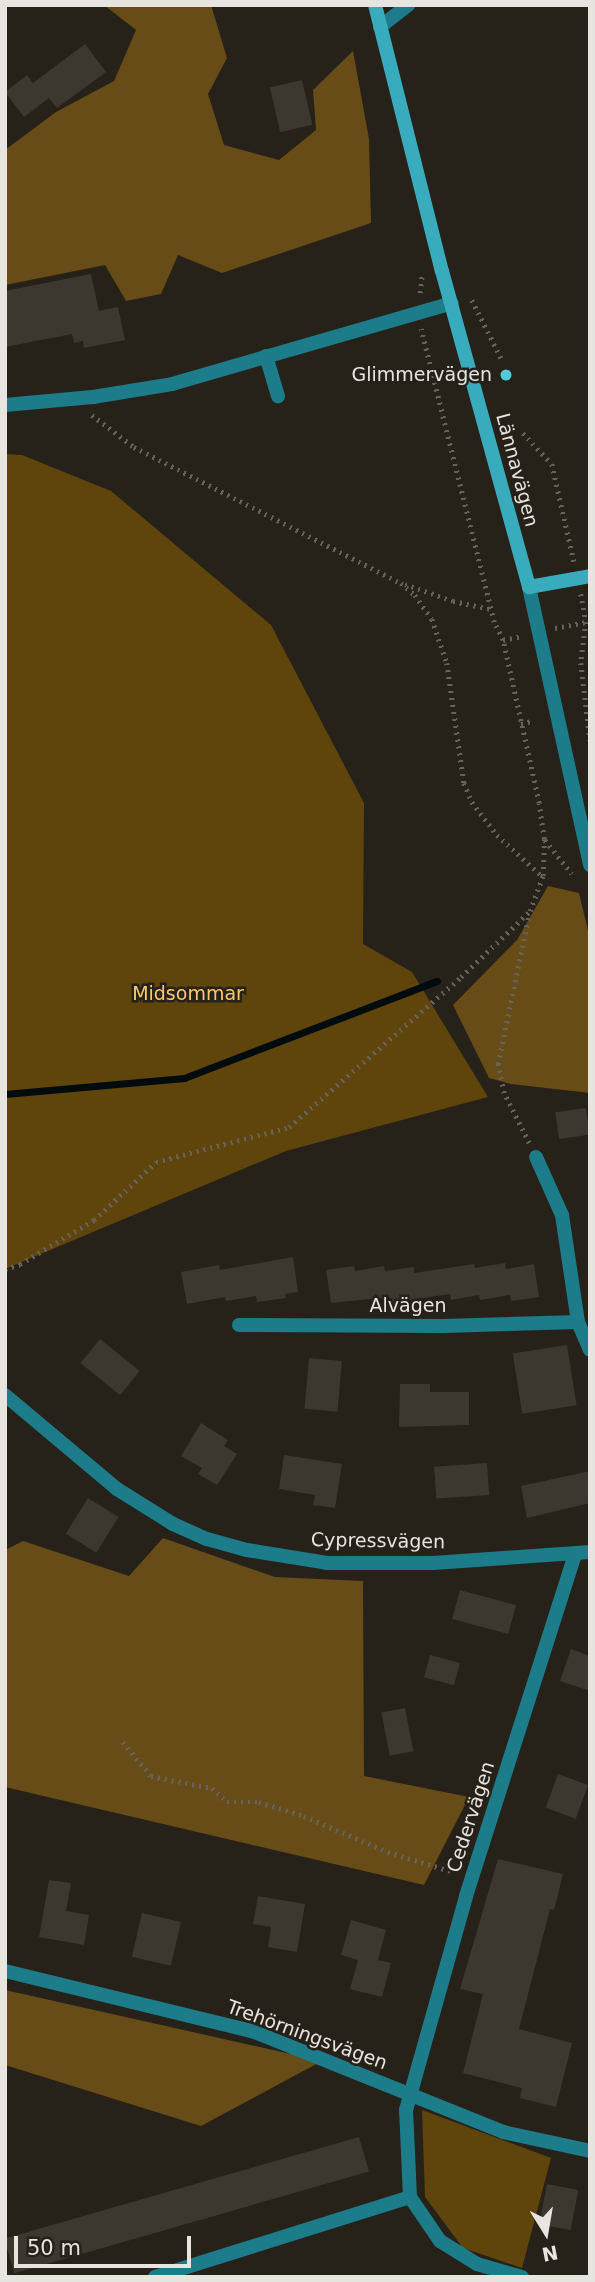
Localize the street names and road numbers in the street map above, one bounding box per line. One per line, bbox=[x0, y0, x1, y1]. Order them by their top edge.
street label: Lännavägen bbox=[491, 411, 543, 529]
street label: Alvägen bbox=[370, 1295, 446, 1317]
street label: Cypressvägen bbox=[311, 1528, 445, 1554]
street label: Cedervägen bbox=[442, 1759, 500, 1875]
street label: Trehörningsvägen bbox=[224, 1995, 390, 2075]

